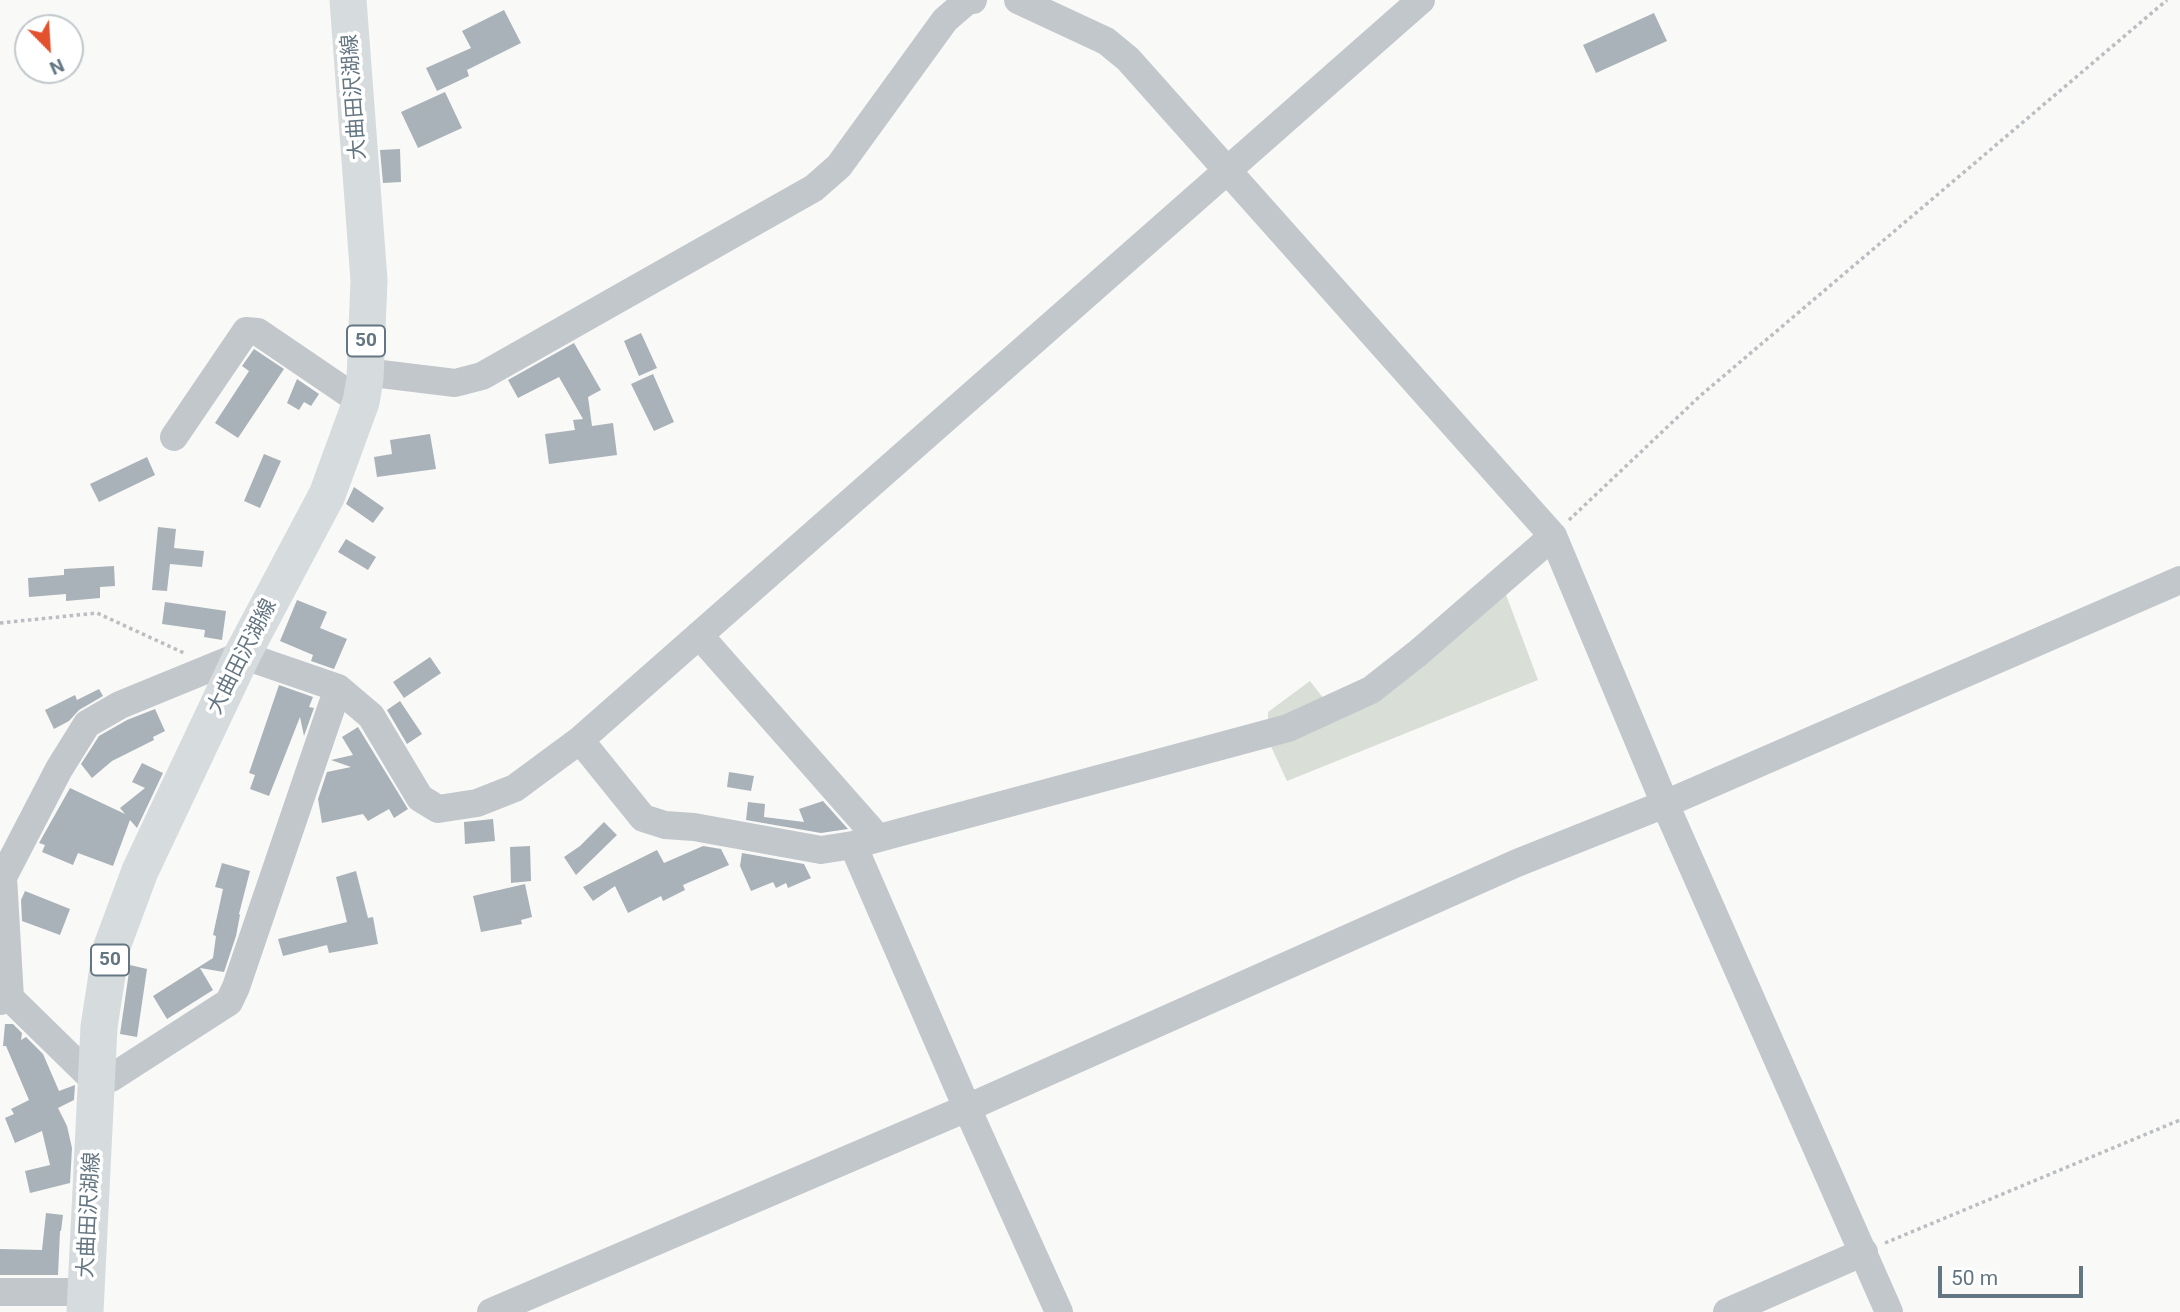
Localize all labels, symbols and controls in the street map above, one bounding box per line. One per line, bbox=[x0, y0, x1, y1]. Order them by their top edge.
north arrow bbox=[14, 14, 84, 84]
street label: 大曲田沢湖線 bbox=[338, 33, 372, 161]
text: N bbox=[46, 54, 68, 80]
road number: 50 bbox=[347, 326, 385, 356]
street label: 大曲田沢湖線 bbox=[203, 595, 283, 719]
road number: 50 bbox=[91, 944, 129, 976]
street label: 大曲田沢湖線 bbox=[74, 1151, 106, 1279]
scale bar bbox=[1942, 1252, 2087, 1296]
text: 50 m bbox=[1951, 1266, 1998, 1290]

